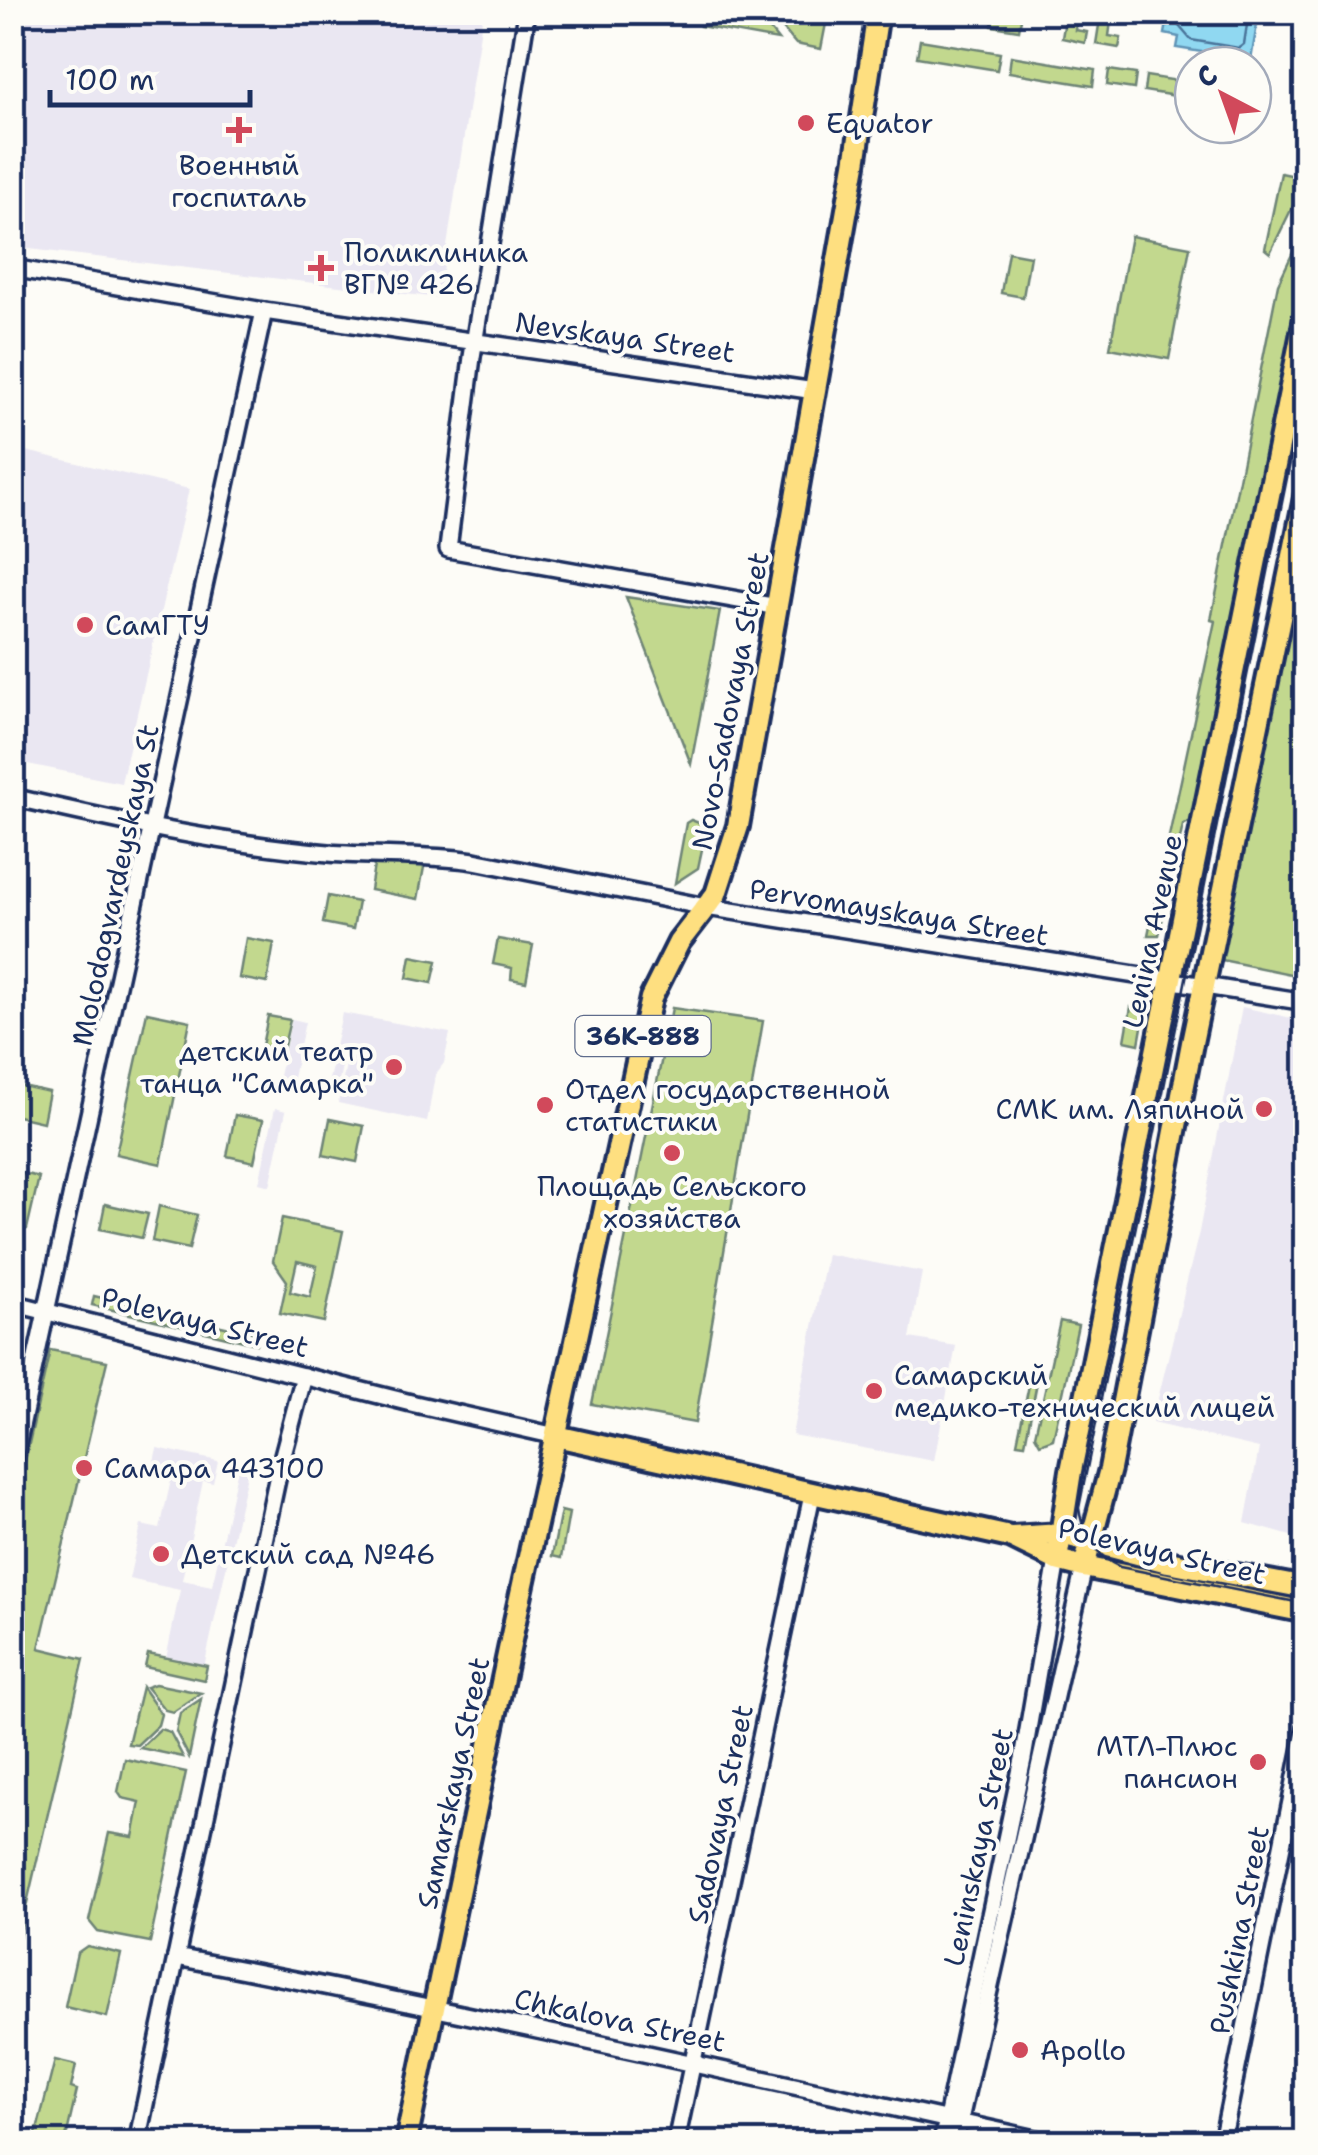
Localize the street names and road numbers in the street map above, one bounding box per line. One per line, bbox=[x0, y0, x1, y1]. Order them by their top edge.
street label: Nevskaya Street bbox=[512, 303, 738, 371]
street label: Novo-Sadovaya Street bbox=[682, 549, 778, 853]
street label: Molodogvardeyskaya St bbox=[62, 721, 168, 1049]
street label: Lenina Avenue bbox=[1113, 830, 1191, 1032]
street label: Pervomayskaya Street bbox=[747, 870, 1051, 954]
road number: 36К-888 bbox=[576, 1016, 710, 1056]
street label: Polevaya Street bbox=[97, 1278, 313, 1366]
street label: Polevaya Street bbox=[1054, 1509, 1270, 1593]
street label: Samarskaya Street bbox=[408, 1654, 498, 1912]
street label: Sadovaya Street bbox=[678, 1701, 762, 1927]
street label: Leninskaya Street bbox=[934, 1724, 1022, 1970]
street label: Pushkina Street bbox=[1200, 1823, 1278, 2037]
street label: Chkalova Street bbox=[511, 1979, 729, 2061]

